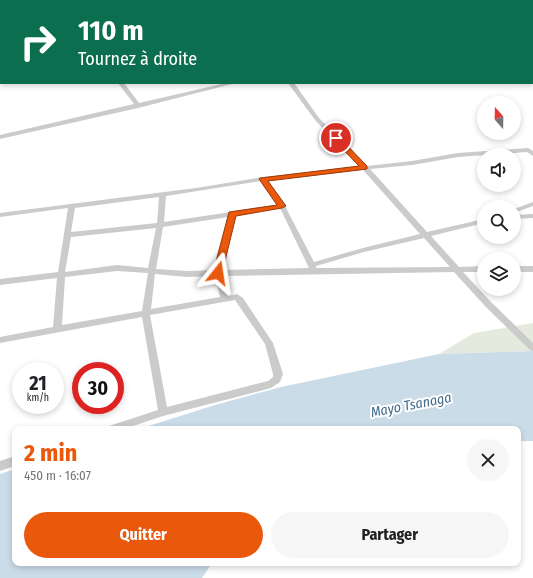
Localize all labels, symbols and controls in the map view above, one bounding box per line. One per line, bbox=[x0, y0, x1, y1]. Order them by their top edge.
text: 110 m bbox=[78, 14, 144, 47]
icon: right bbox=[12, 16, 64, 68]
text: Tournez à droite bbox=[78, 48, 197, 70]
north arrow bbox=[477, 96, 521, 140]
map controls bbox=[477, 96, 521, 296]
pin bbox=[319, 121, 353, 155]
icon: arrive bbox=[325, 127, 347, 149]
button: sound bbox=[477, 148, 521, 192]
button: search bbox=[477, 200, 521, 244]
position arrow bbox=[197, 252, 239, 294]
button: layers bbox=[477, 252, 521, 296]
speed limit sign: 30 bbox=[72, 362, 124, 414]
text: 21 bbox=[29, 371, 47, 395]
water label: Mayo Tsanaga bbox=[369, 389, 453, 421]
text: km/h bbox=[27, 392, 49, 404]
text: 2 min bbox=[24, 439, 77, 467]
button: close bbox=[467, 439, 509, 481]
text: 450 m · 16:07 bbox=[24, 468, 91, 483]
button: Quitter bbox=[24, 512, 263, 558]
button: Partager bbox=[271, 512, 509, 558]

